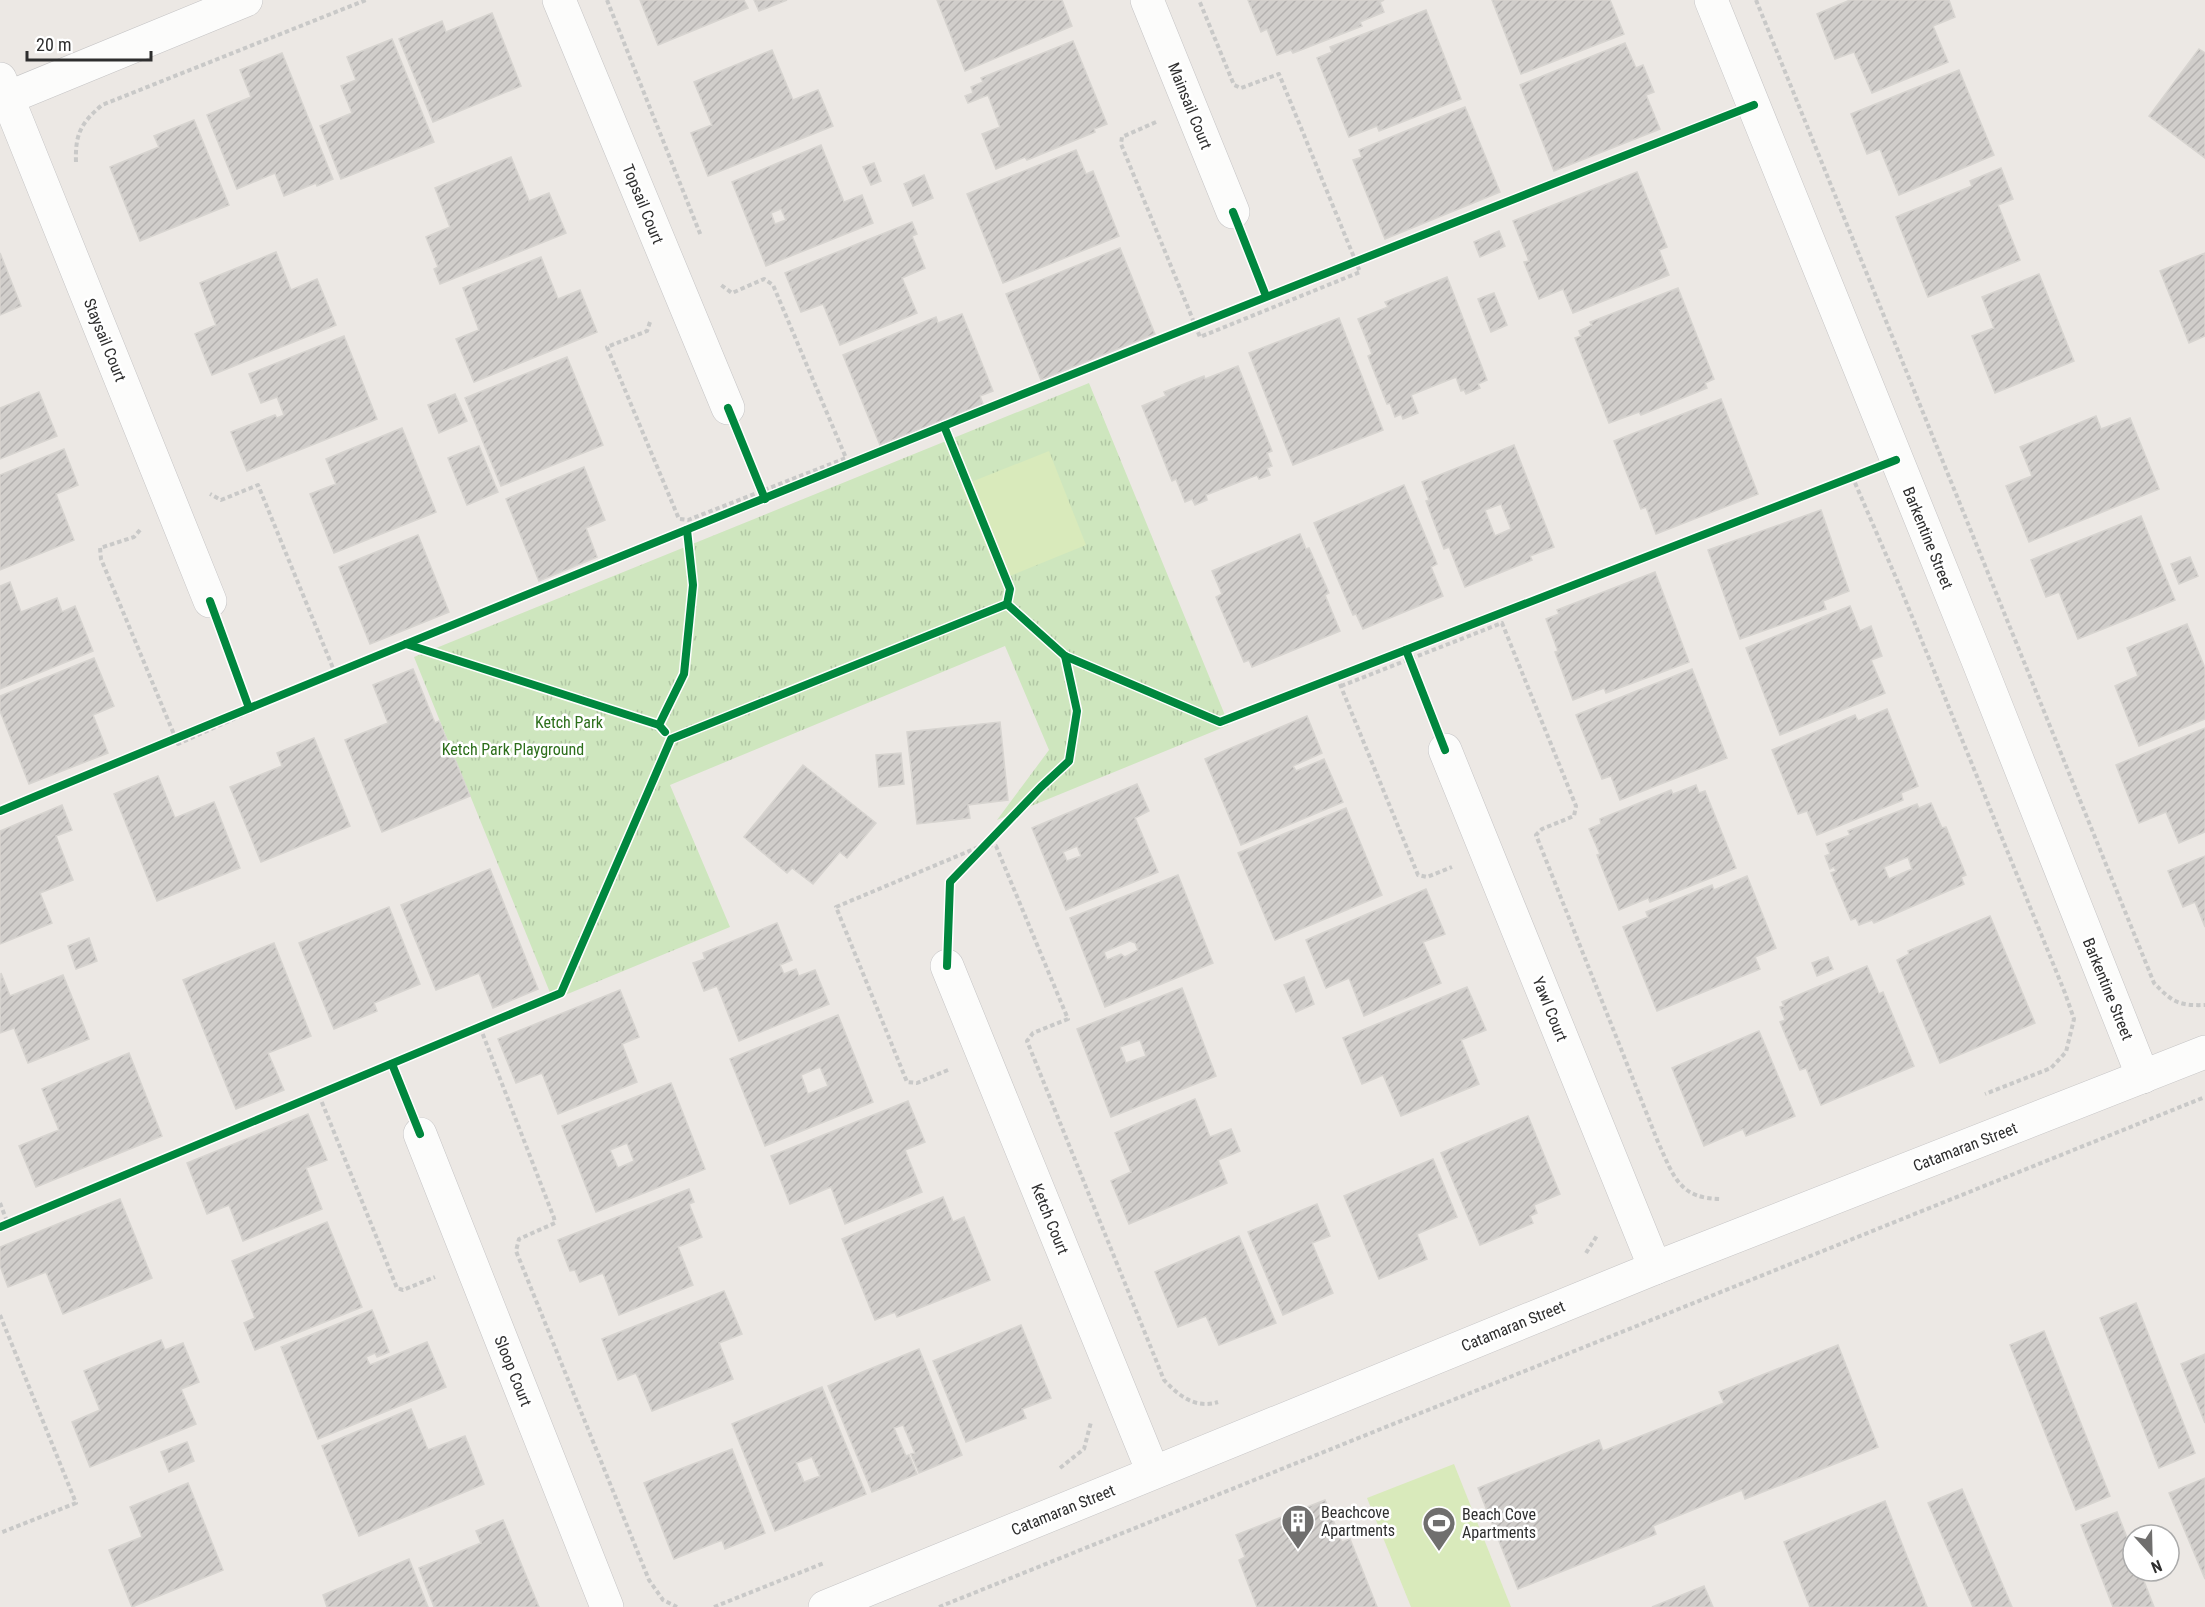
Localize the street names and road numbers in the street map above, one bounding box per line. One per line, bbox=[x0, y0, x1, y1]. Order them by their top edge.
street label: Mainsail Court bbox=[1164, 60, 1216, 152]
street label: Topsail Court bbox=[618, 161, 668, 247]
street label: Staysail Court bbox=[80, 296, 130, 385]
street label: Barkentine Street bbox=[1899, 484, 1957, 592]
street label: Barkentine Street bbox=[2079, 935, 2137, 1043]
street label: Yawl Court bbox=[1528, 974, 1572, 1044]
street label: Catamaran Street bbox=[1910, 1118, 2020, 1176]
street label: Ketch Court bbox=[1027, 1181, 1073, 1257]
street label: Catamaran Street bbox=[1458, 1296, 1568, 1355]
street label: Sloop Court bbox=[490, 1333, 536, 1409]
street label: Catamaran Street bbox=[1008, 1480, 1118, 1539]

